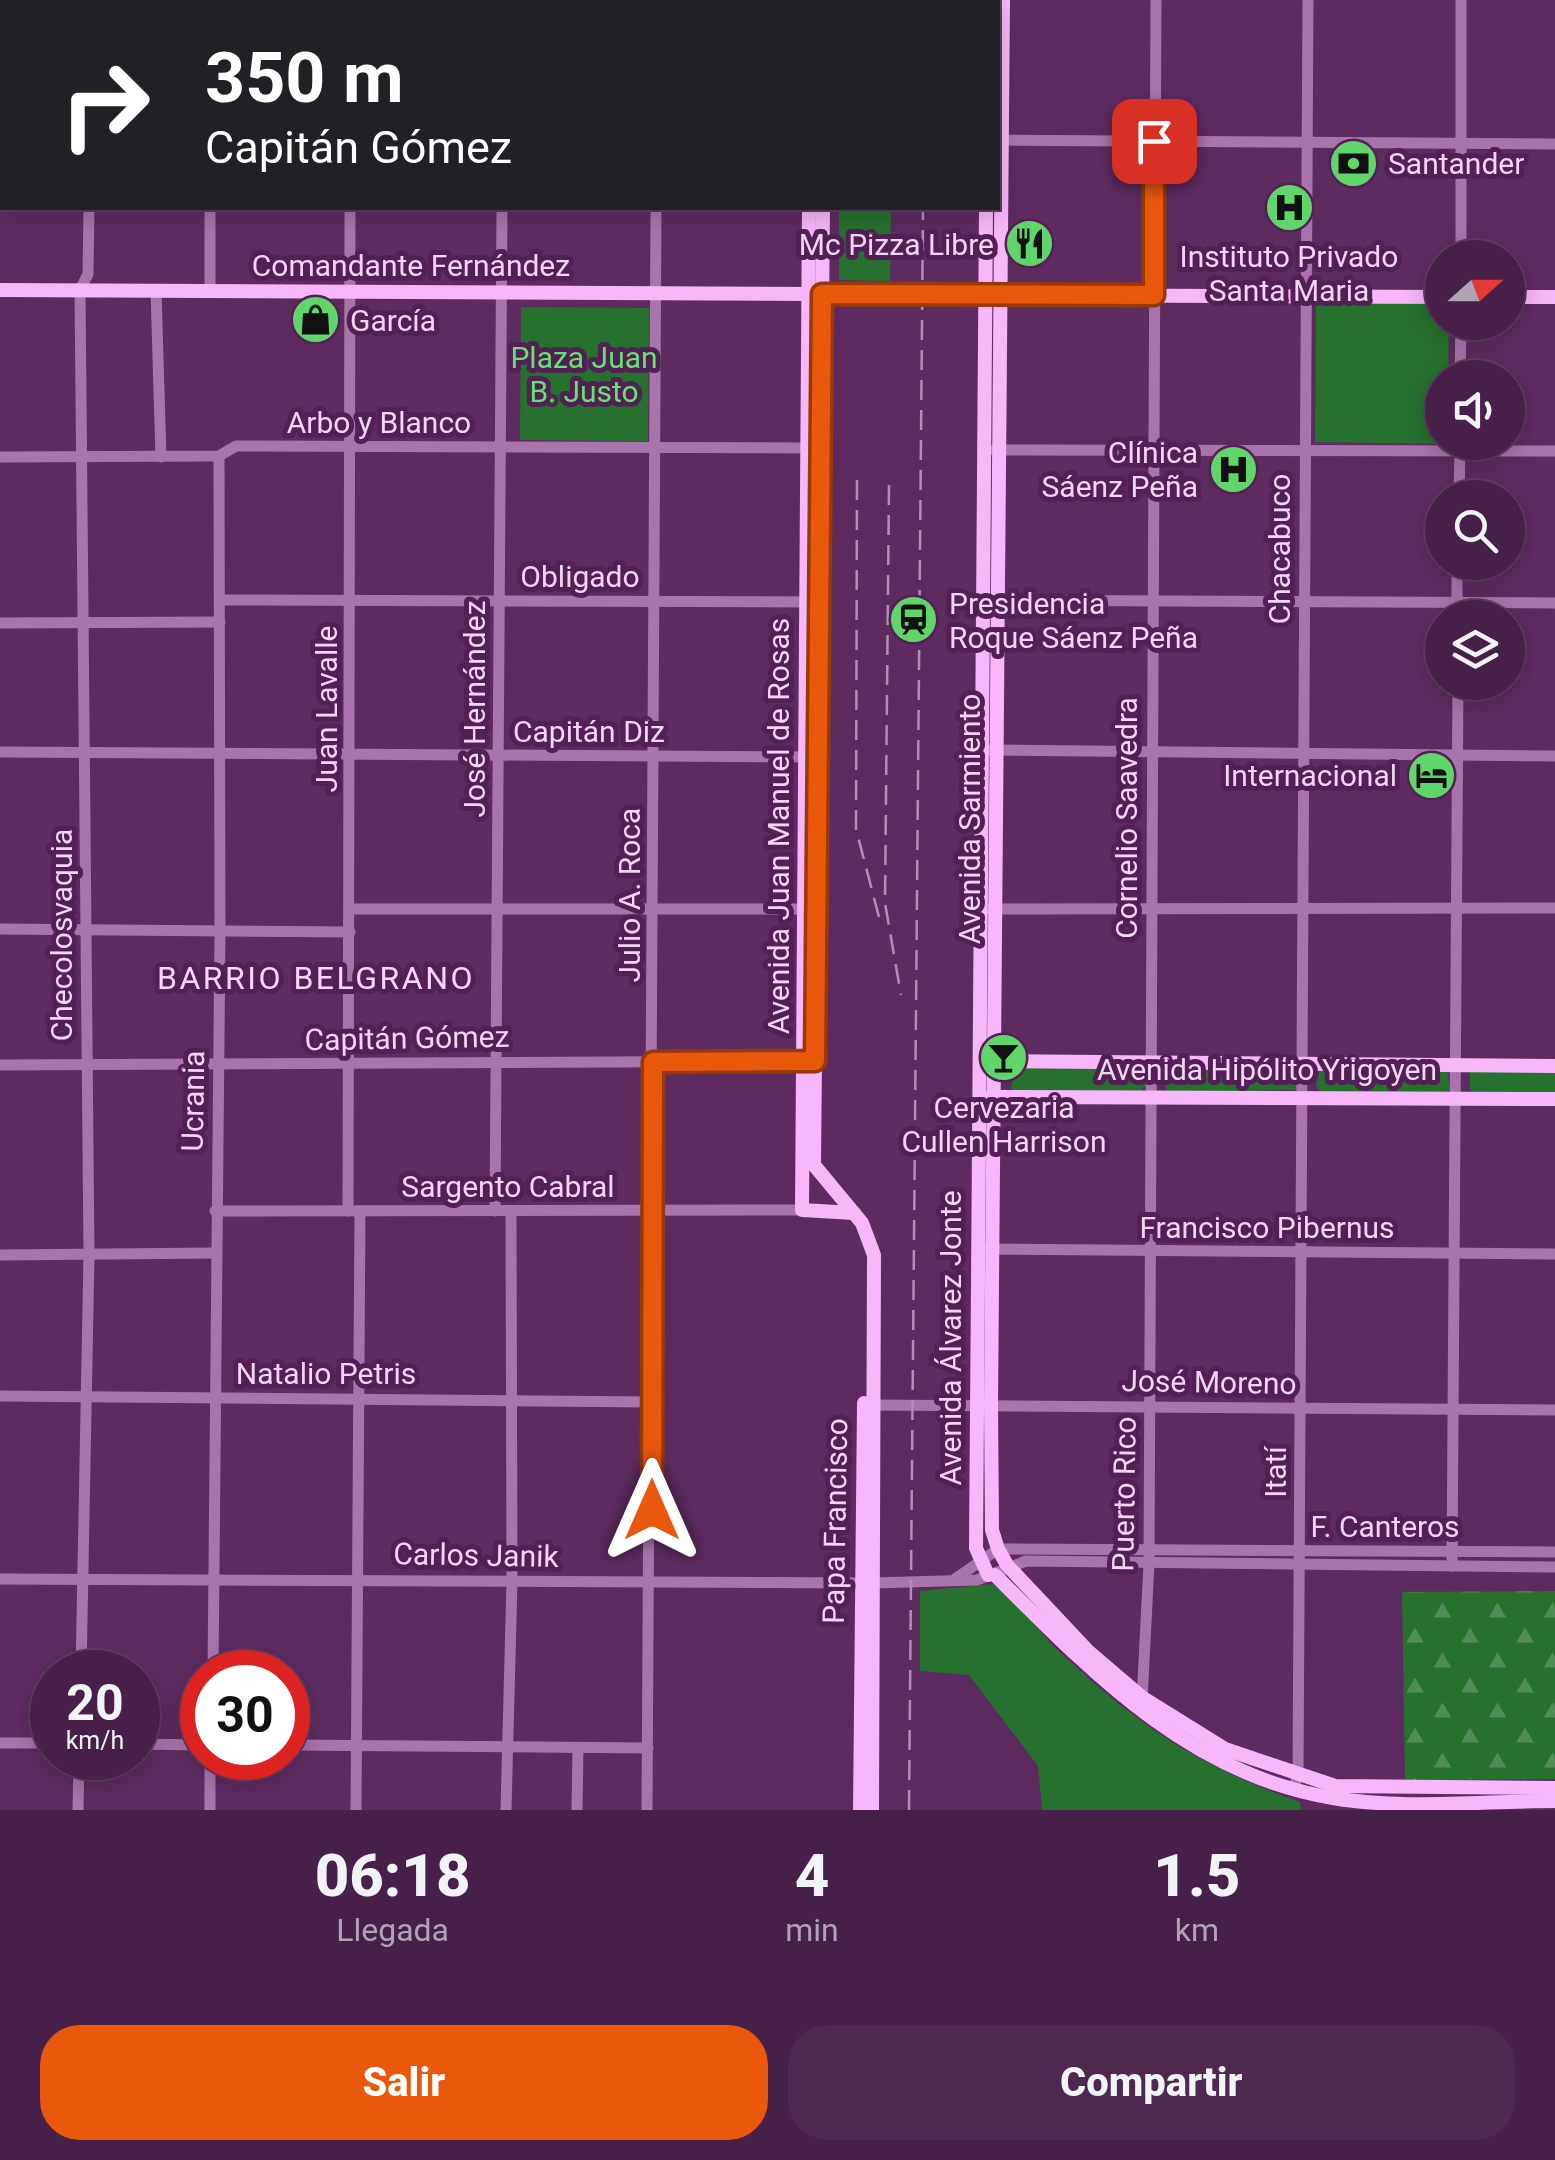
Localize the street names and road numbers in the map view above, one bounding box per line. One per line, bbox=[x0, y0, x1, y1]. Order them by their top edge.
street label: Comandante Fernández bbox=[252, 248, 570, 283]
street label: Arbo y Blanco bbox=[287, 405, 471, 440]
street label: Chacabuco bbox=[1262, 474, 1297, 624]
street label: Obligado bbox=[520, 559, 640, 594]
street label: José Hernández bbox=[457, 600, 492, 818]
street label: Avenida Juan Manuel de Rosas bbox=[761, 618, 796, 1034]
street label: Juan Lavalle bbox=[309, 626, 344, 792]
street label: Avenida Sarmiento bbox=[952, 694, 987, 944]
street label: Cornelio Saavedra bbox=[1109, 697, 1144, 939]
street label: Capitán Diz bbox=[513, 714, 665, 749]
street label: Julio A. Roca bbox=[612, 808, 647, 982]
street label: Checolosvaquia bbox=[44, 829, 79, 1041]
street label: Capitán Gómez bbox=[304, 1019, 510, 1057]
street label: Ucrania bbox=[175, 1050, 211, 1152]
street label: Avenida Hipólito Yrigoyen bbox=[1097, 1052, 1437, 1087]
street label: Sargento Cabral bbox=[401, 1169, 615, 1204]
street label: Avenida Álvarez Jonte bbox=[933, 1190, 968, 1486]
street label: Francisco Pibernus bbox=[1139, 1210, 1395, 1245]
street label: Natalio Petris bbox=[236, 1356, 416, 1391]
street label: José Moreno bbox=[1121, 1363, 1297, 1401]
street label: Puerto Rico bbox=[1105, 1416, 1143, 1572]
street label: Papa Francisco bbox=[816, 1418, 854, 1624]
street label: Itatí bbox=[1258, 1445, 1293, 1498]
street label: F. Canteros bbox=[1310, 1509, 1460, 1544]
street label: Carlos Janik bbox=[393, 1536, 560, 1574]

